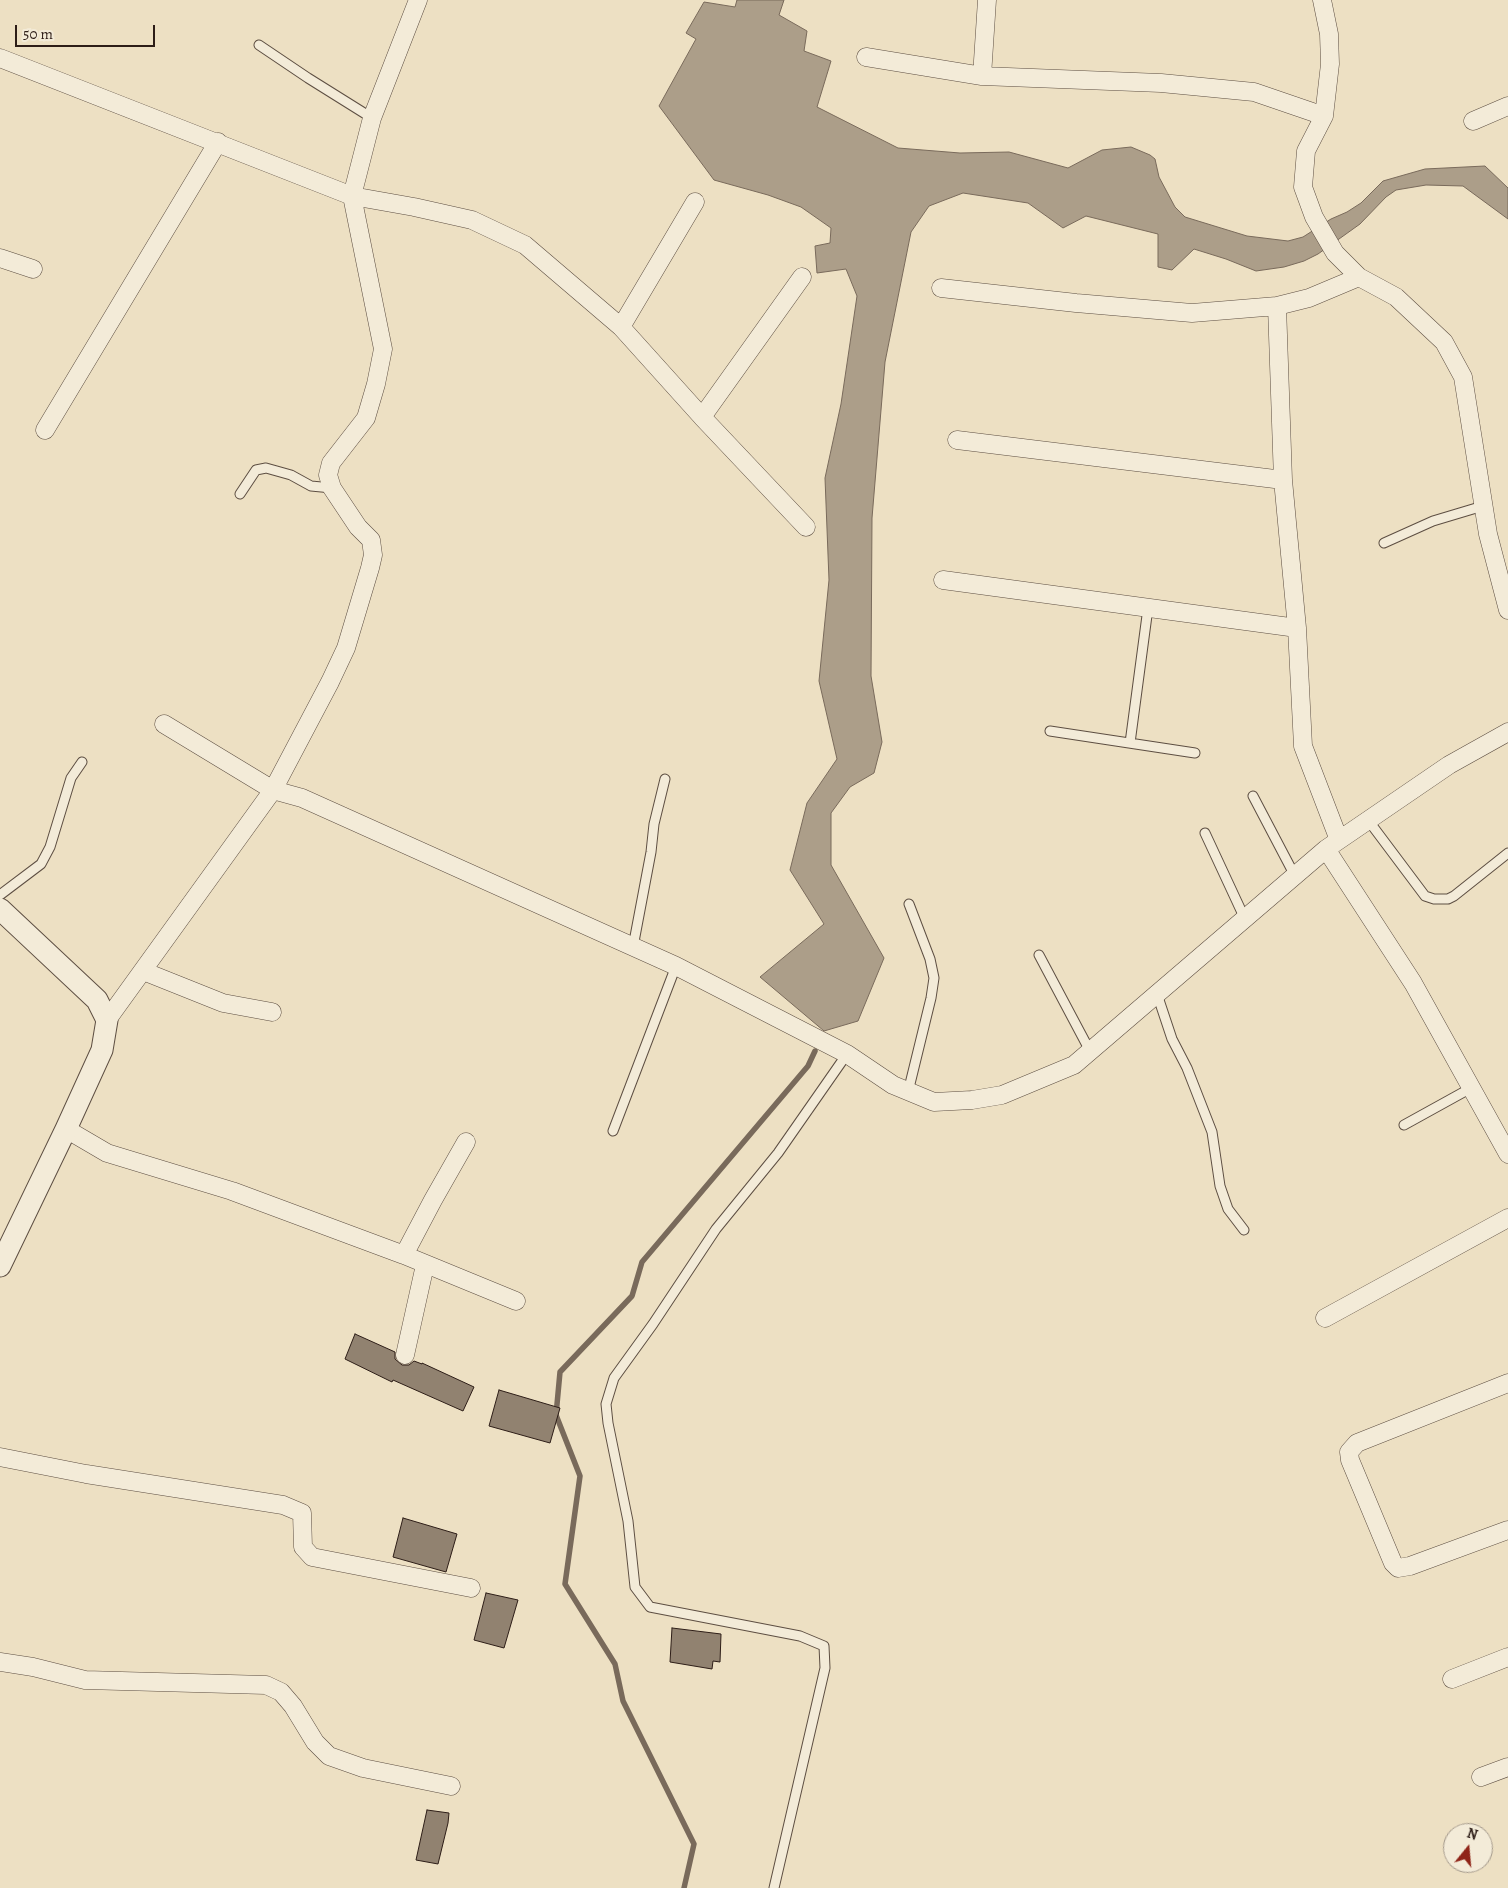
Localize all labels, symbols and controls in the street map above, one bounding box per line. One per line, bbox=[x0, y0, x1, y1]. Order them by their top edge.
scale bar bbox=[18, 15, 158, 47]
text: 50 m bbox=[23, 24, 53, 44]
north arrow bbox=[1443, 1823, 1493, 1873]
text: N bbox=[1465, 1824, 1480, 1845]

